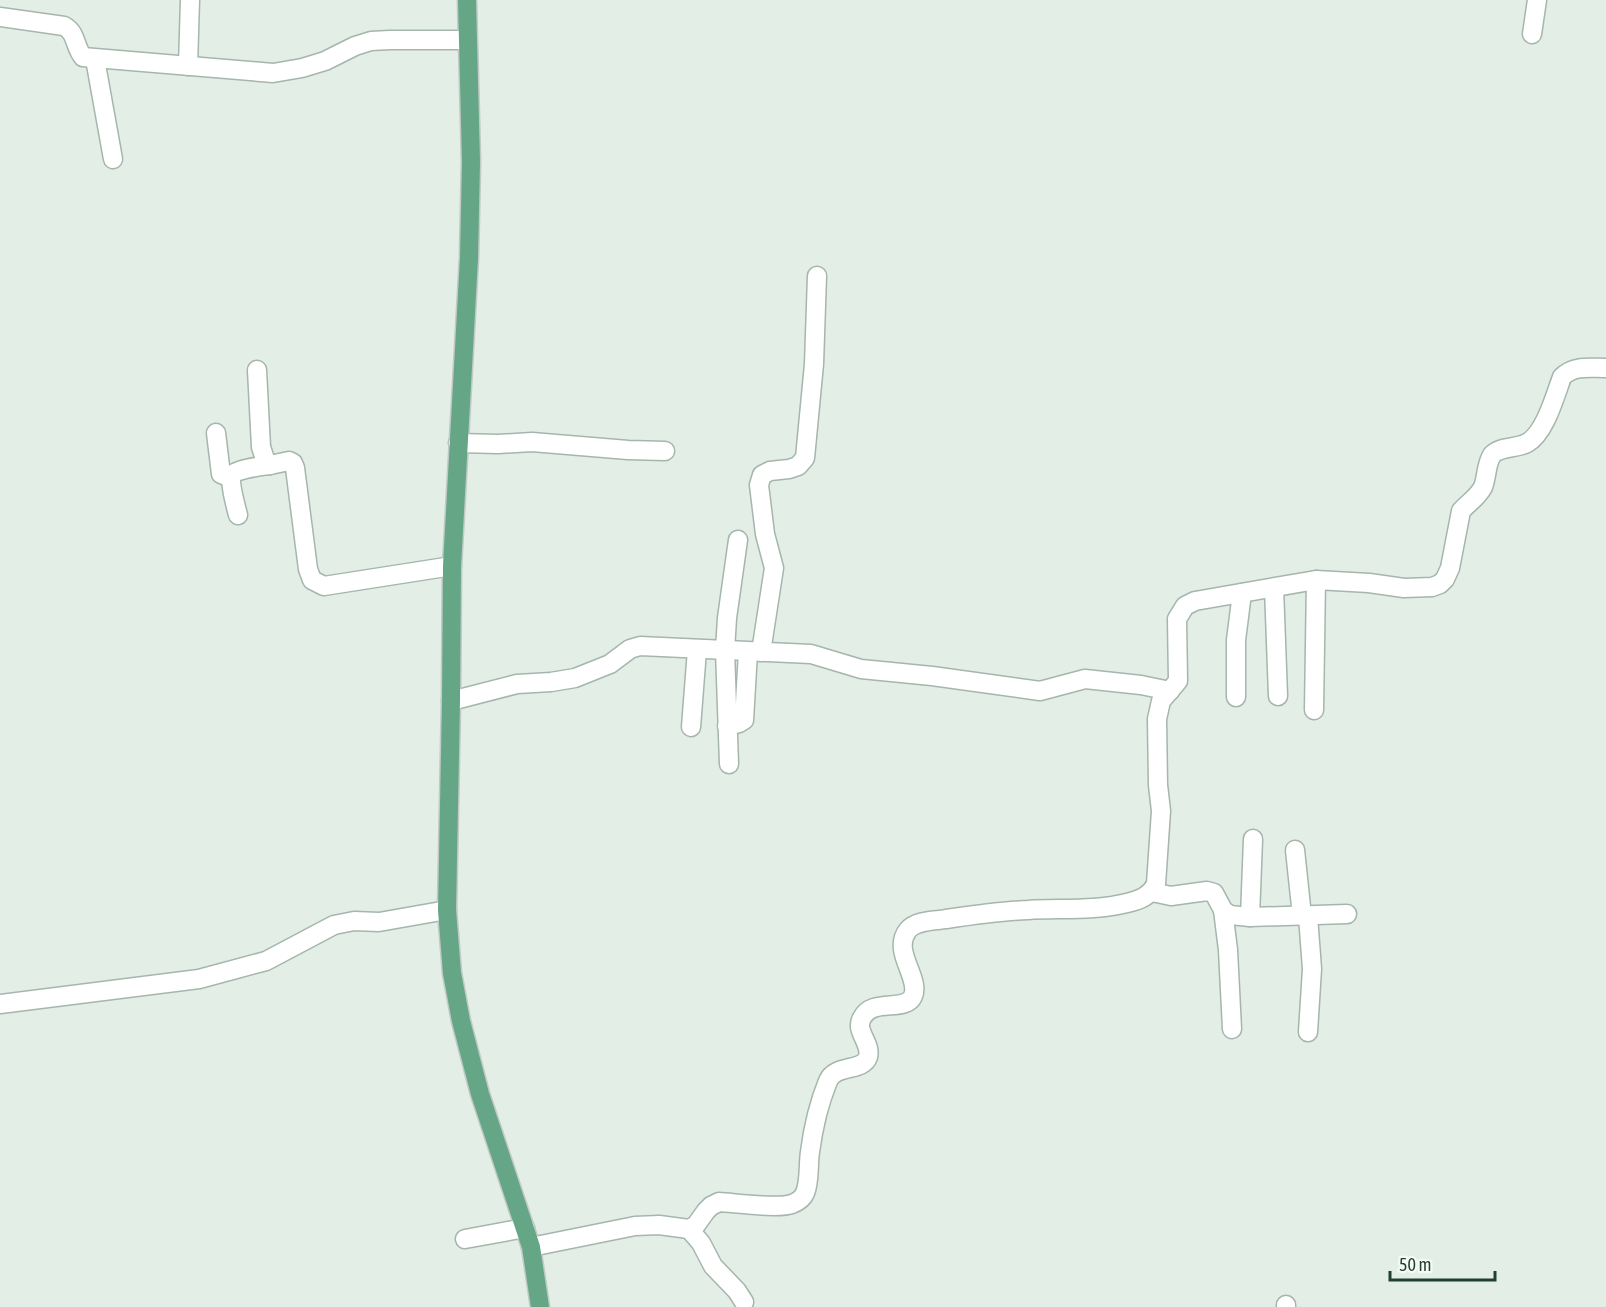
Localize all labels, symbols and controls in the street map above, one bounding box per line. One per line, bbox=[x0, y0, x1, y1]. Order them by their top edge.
scale bar bbox=[1390, 1244, 1495, 1282]
text: 50 m bbox=[1399, 1254, 1431, 1275]

